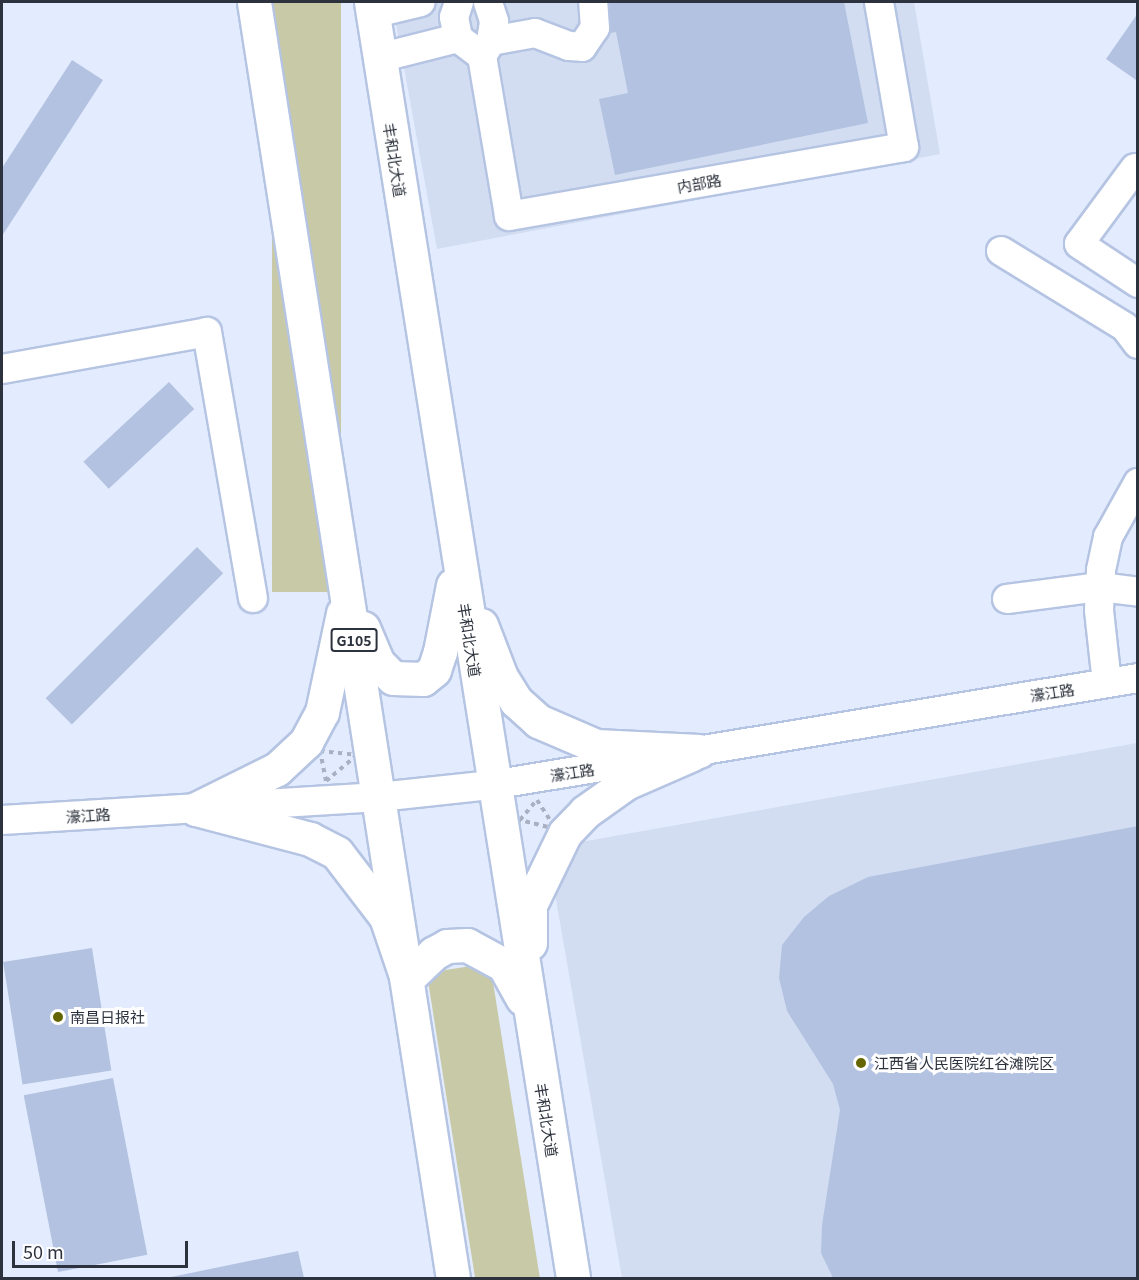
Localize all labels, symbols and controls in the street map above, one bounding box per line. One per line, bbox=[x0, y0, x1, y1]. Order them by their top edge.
street label: 丰和北大道 bbox=[380, 122, 410, 198]
street label: 内部路 bbox=[675, 170, 723, 196]
street label: 丰和北大道 bbox=[455, 602, 485, 678]
road number: G105 bbox=[330, 629, 378, 651]
street label: 濠江路 bbox=[1028, 680, 1076, 704]
street label: 濠江路 bbox=[548, 760, 596, 784]
street label: 濠江路 bbox=[65, 804, 111, 826]
place label: 南昌日报社 bbox=[70, 1008, 145, 1026]
marker: 南昌日报社 bbox=[51, 1010, 65, 1024]
marker: 江西省人民医院红谷滩院区 bbox=[852, 1054, 870, 1072]
place label: 江西省人民医院红谷滩院区 bbox=[874, 1054, 1054, 1072]
street label: 丰和北大道 bbox=[532, 1082, 562, 1158]
scale bar bbox=[15, 1229, 190, 1267]
text: 50 m bbox=[23, 1238, 64, 1264]

